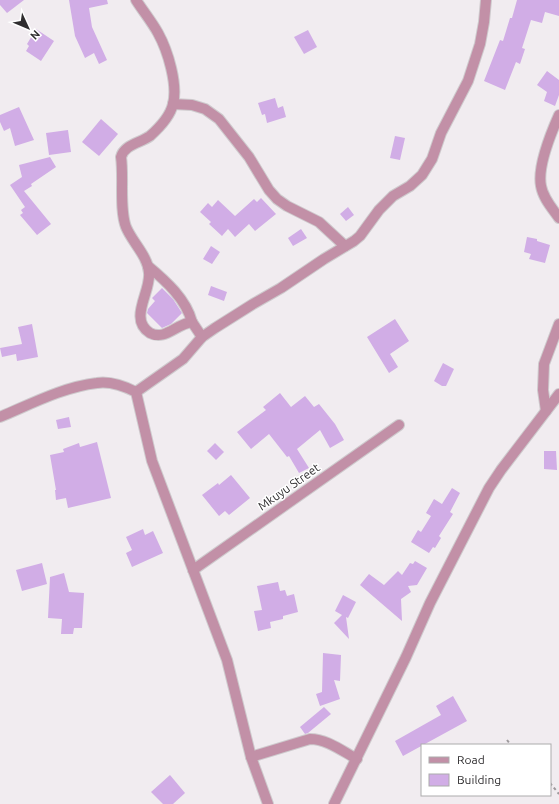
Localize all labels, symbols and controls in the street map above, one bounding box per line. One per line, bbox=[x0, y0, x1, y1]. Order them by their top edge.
north arrow bbox=[8, 8, 48, 48]
text: N bbox=[28, 28, 42, 42]
street label: Mkuyu Street bbox=[255, 460, 322, 513]
legend bbox=[421, 744, 551, 796]
text: Road bbox=[457, 753, 485, 766]
text: Building bbox=[457, 773, 501, 786]

